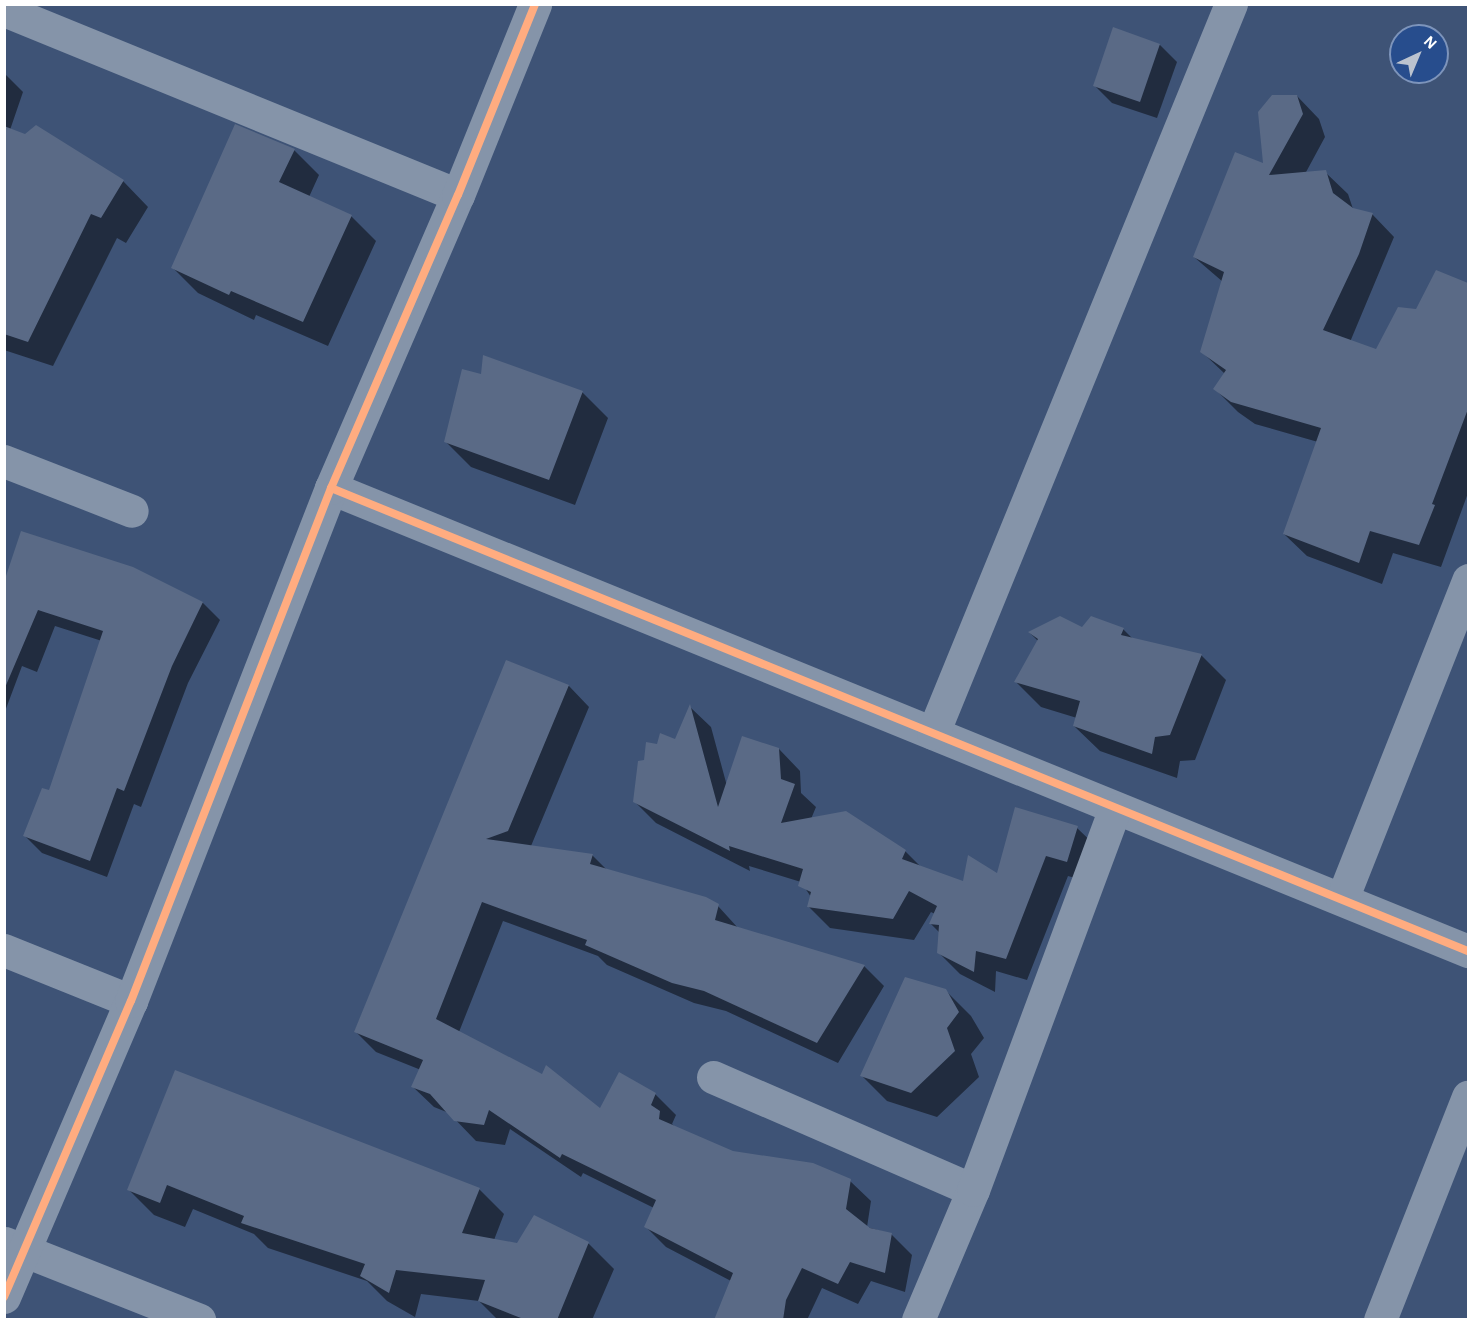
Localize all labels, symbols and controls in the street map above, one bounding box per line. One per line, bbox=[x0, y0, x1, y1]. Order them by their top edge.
north arrow bbox=[1389, 24, 1449, 84]
text: N bbox=[1421, 33, 1440, 52]

